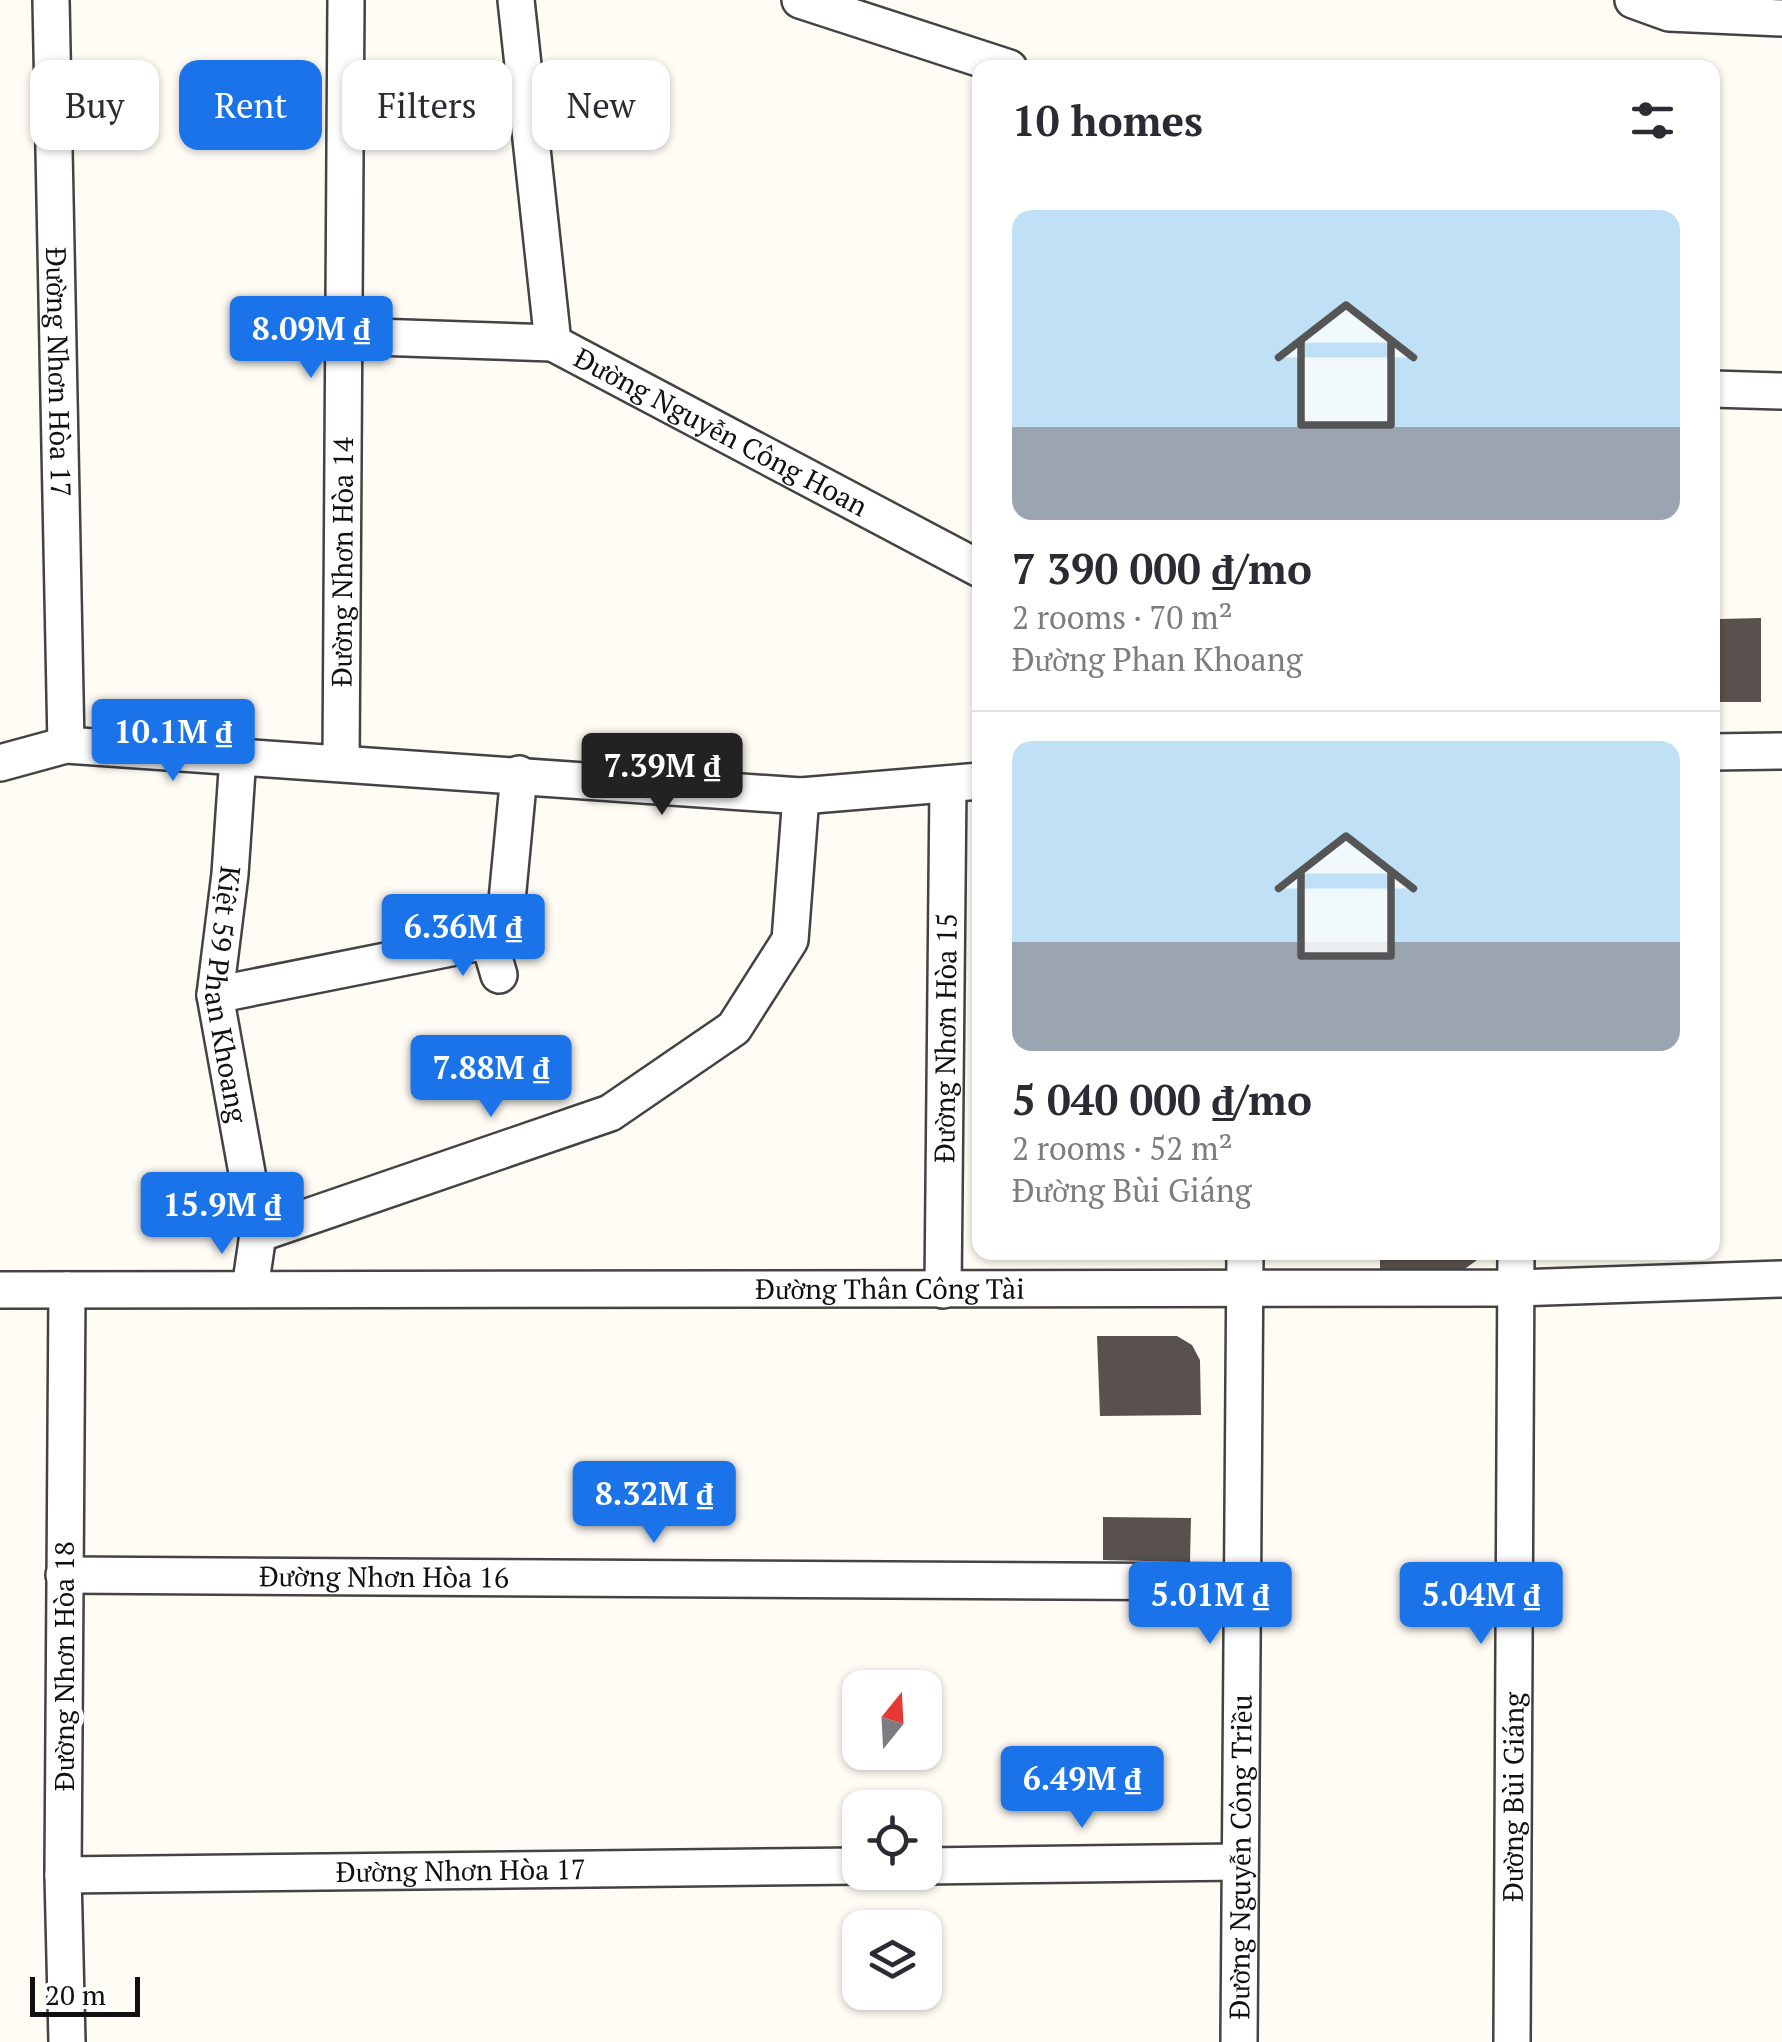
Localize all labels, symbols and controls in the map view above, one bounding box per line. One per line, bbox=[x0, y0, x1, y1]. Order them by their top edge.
chip: Buy bbox=[30, 60, 159, 150]
chip: Rent bbox=[179, 60, 322, 150]
chip: Filters bbox=[342, 60, 512, 150]
chip: New bbox=[532, 60, 670, 150]
text: 10 homes bbox=[1012, 92, 1203, 148]
icon: filters bbox=[1625, 93, 1680, 148]
street label: Đường Nhơn Hòa 17 bbox=[38, 247, 80, 497]
icon: home bbox=[1256, 275, 1436, 455]
pin: 8.09M ₫ bbox=[219, 296, 403, 381]
text: 8.09M ₫ bbox=[252, 307, 370, 349]
street label: Đường Nguyễn Công Hoan bbox=[568, 339, 875, 524]
street label: Đường Nhơn Hòa 14 bbox=[322, 437, 361, 687]
text: 7 390 000 ₫/mo bbox=[1012, 540, 1312, 596]
text: 2 rooms · 70 m² bbox=[1012, 596, 1233, 638]
text: Đường Phan Khoang bbox=[1012, 638, 1303, 680]
pin: 10.1M ₫ bbox=[81, 699, 265, 784]
text: 10.1M ₫ bbox=[114, 710, 232, 752]
pin: 7.39M ₫ bbox=[570, 733, 754, 818]
text: 7.39M ₫ bbox=[604, 744, 720, 786]
icon: home bbox=[1256, 806, 1436, 986]
street label: Kiệt 59 Phan Khoang bbox=[197, 864, 257, 1127]
pin: 6.36M ₫ bbox=[371, 894, 555, 979]
text: 6.36M ₫ bbox=[404, 905, 522, 947]
street label: Đường Nhơn Hòa 15 bbox=[925, 913, 965, 1163]
pin: 7.88M ₫ bbox=[399, 1035, 583, 1120]
text: 7.88M ₫ bbox=[433, 1046, 549, 1088]
text: 5 040 000 ₫/mo bbox=[1012, 1071, 1312, 1127]
text: 2 rooms · 52 m² bbox=[1012, 1127, 1233, 1169]
text: Đường Bùi Giáng bbox=[1012, 1169, 1252, 1211]
pin: 15.9M ₫ bbox=[130, 1172, 314, 1257]
text: 15.9M ₫ bbox=[163, 1183, 281, 1225]
street label: Đường Thân Công Tài bbox=[755, 1270, 1025, 1307]
pin: 8.32M ₫ bbox=[562, 1461, 746, 1546]
text: 8.32M ₫ bbox=[595, 1472, 713, 1514]
street label: Đường Nhơn Hòa 18 bbox=[45, 1541, 82, 1791]
street label: Đường Nhơn Hòa 16 bbox=[259, 1557, 509, 1596]
pin: 5.01M ₫ bbox=[1118, 1562, 1302, 1647]
pin: 5.04M ₫ bbox=[1389, 1562, 1573, 1647]
text: 5.01M ₫ bbox=[1151, 1573, 1269, 1615]
text: 5.04M ₫ bbox=[1422, 1573, 1540, 1615]
north arrow bbox=[842, 1670, 942, 1770]
map controls bbox=[842, 1670, 942, 2010]
street label: Đường Bùi Giáng bbox=[1494, 1691, 1532, 1902]
street label: Đường Nguyễn Công Triều bbox=[1220, 1695, 1260, 2019]
pin: 6.49M ₫ bbox=[990, 1746, 1174, 1831]
text: 6.49M ₫ bbox=[1023, 1757, 1141, 1799]
button: locate bbox=[842, 1790, 942, 1890]
street label: Đường Nhơn Hòa 17 bbox=[336, 1850, 586, 1890]
button: layers bbox=[842, 1910, 942, 2010]
scale bar bbox=[30, 1972, 140, 2016]
text: 20 m bbox=[45, 1976, 106, 2013]

